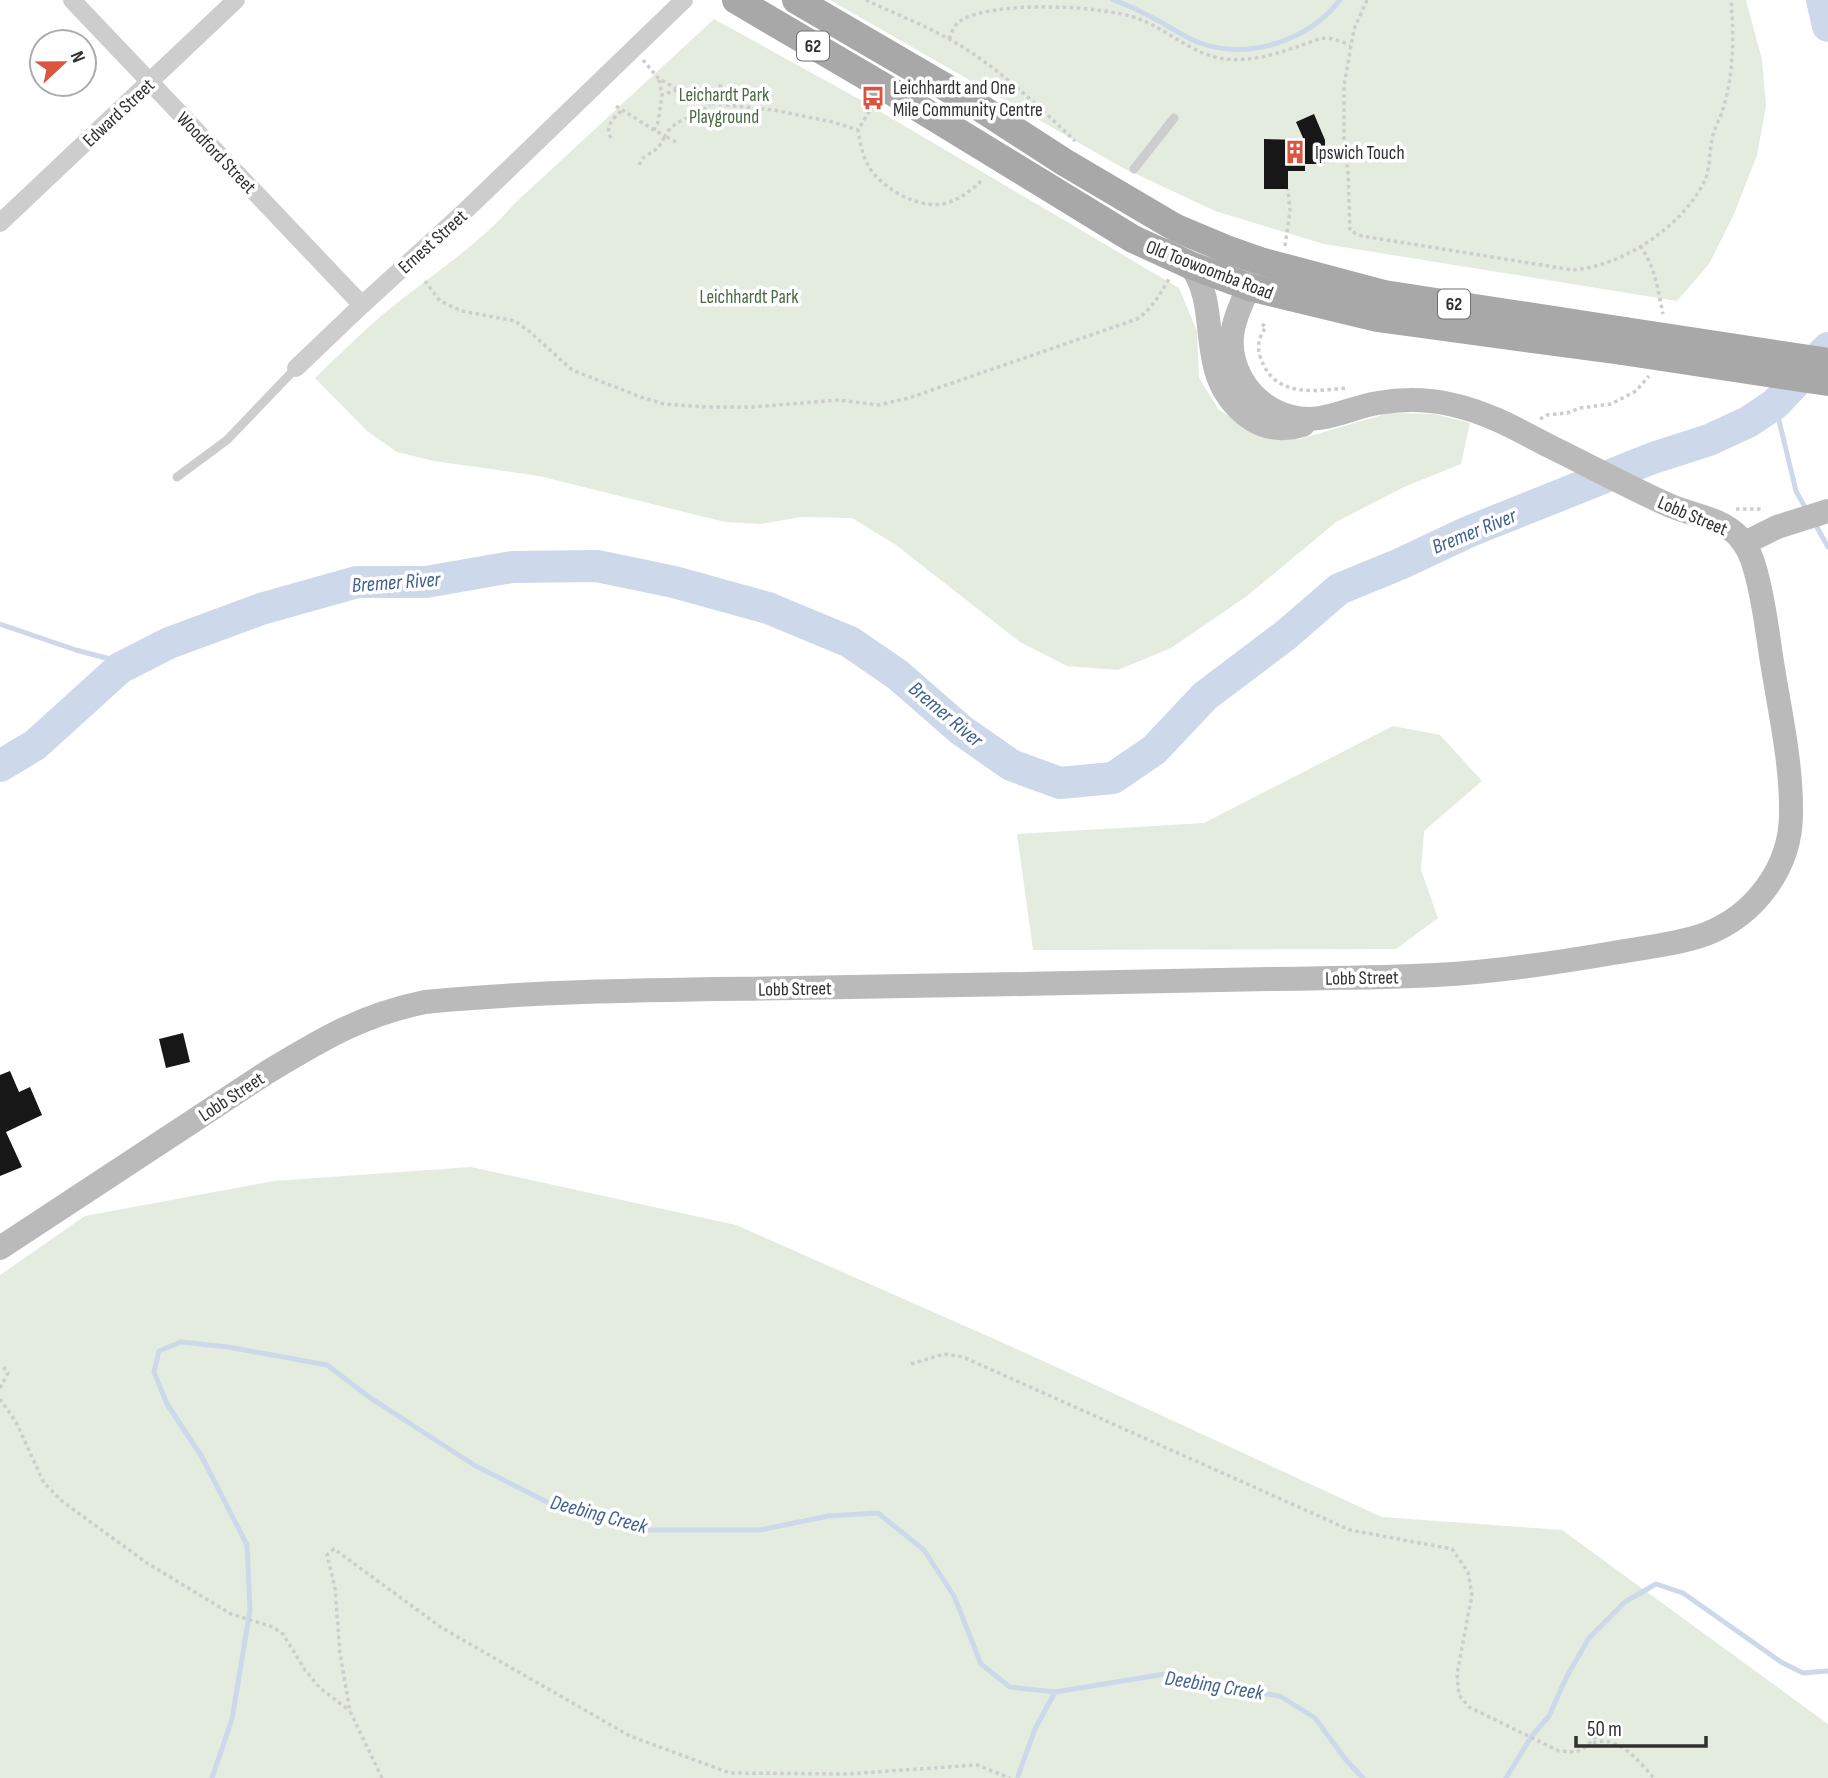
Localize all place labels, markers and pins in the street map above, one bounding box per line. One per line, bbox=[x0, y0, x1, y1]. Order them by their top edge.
place label: Leichhardt and One Mile Community Centre bbox=[893, 77, 1043, 122]
bus stop icon: Leichhardt and One Mile Community Centre bbox=[859, 84, 887, 112]
building icon: Ipswich Touch bbox=[1281, 138, 1309, 166]
place label: Ipswich Touch bbox=[1315, 142, 1405, 165]

